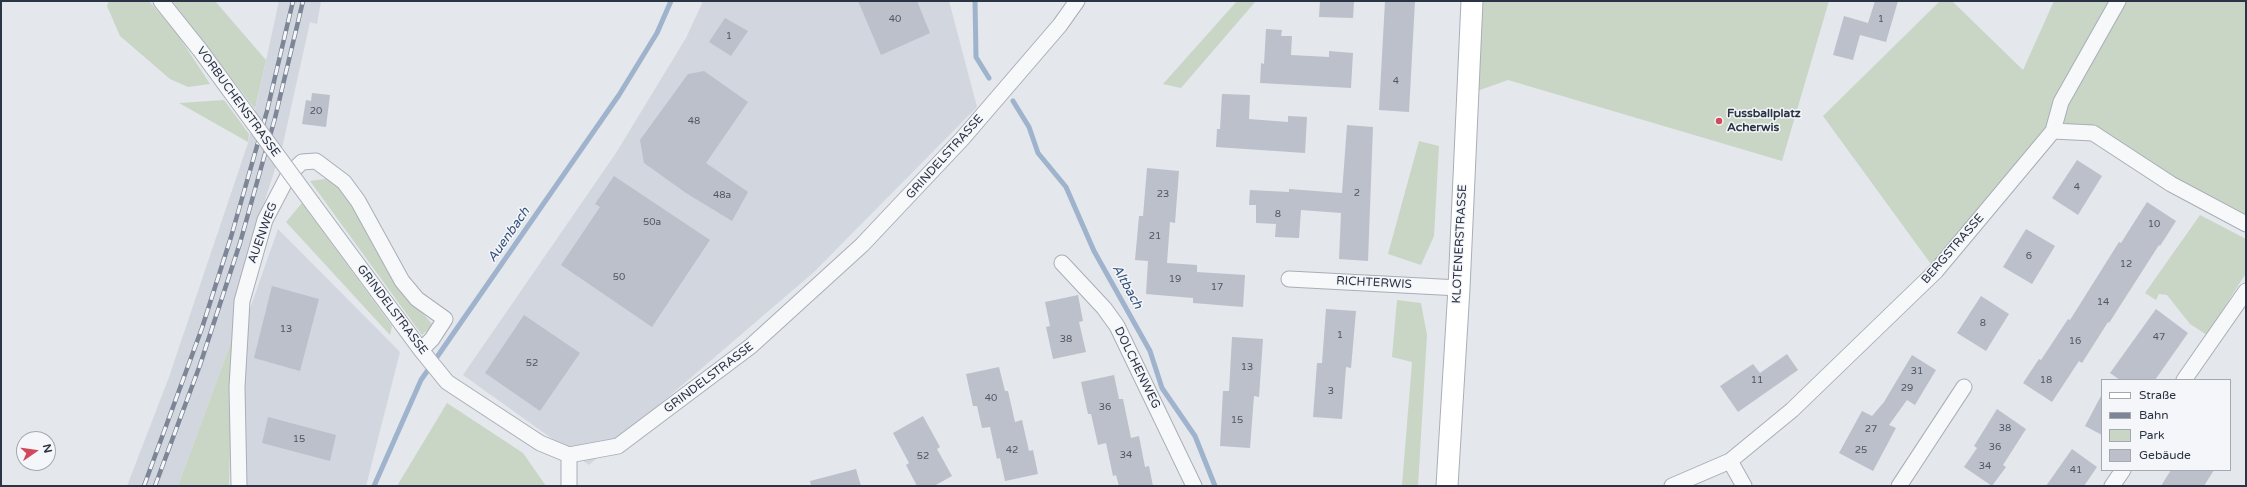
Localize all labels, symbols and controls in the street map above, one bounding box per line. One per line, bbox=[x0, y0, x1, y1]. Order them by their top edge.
house number: 40 bbox=[889, 13, 901, 25]
house number: 1 bbox=[1878, 13, 1884, 25]
house number: 1 bbox=[726, 30, 732, 42]
street label: VORBUCHENSTRASSE bbox=[193, 44, 283, 160]
house number: 4 bbox=[1393, 75, 1399, 87]
house number: 20 bbox=[310, 105, 322, 117]
place label: Fussballplatz Acherwis bbox=[1727, 107, 1801, 135]
street label: GRINDELSTRASSE bbox=[903, 112, 987, 202]
house number: 48 bbox=[688, 115, 700, 127]
marker: Fussballplatz Acherwis bbox=[1714, 116, 1724, 126]
house number: 4 bbox=[2074, 181, 2080, 193]
street label: KLOTENERSTRASSE bbox=[1450, 184, 1470, 304]
house number: 2 bbox=[1354, 187, 1360, 199]
house number: 23 bbox=[1157, 188, 1169, 200]
house number: 48a bbox=[713, 189, 731, 201]
street label: AUENWEG bbox=[245, 201, 281, 265]
water label: Auenbach bbox=[485, 205, 533, 265]
house number: 8 bbox=[1275, 208, 1281, 220]
street label: BERGSTRASSE bbox=[1919, 211, 1987, 287]
house number: 50a bbox=[643, 216, 661, 228]
house number: 10 bbox=[2148, 218, 2160, 230]
house number: 21 bbox=[1149, 230, 1161, 242]
house number: 6 bbox=[2026, 250, 2032, 262]
house number: 12 bbox=[2120, 258, 2132, 270]
street label: GRINDELSTRASSE bbox=[354, 262, 430, 358]
water label: Altbach bbox=[1108, 262, 1146, 312]
house number: 50 bbox=[613, 271, 625, 283]
house number: 19 bbox=[1169, 273, 1181, 285]
street label: RICHTERWIS bbox=[1336, 274, 1412, 292]
house number: 17 bbox=[1211, 281, 1223, 293]
house number: 14 bbox=[2097, 296, 2109, 308]
house number: 8 bbox=[1980, 317, 1986, 329]
house number: 13 bbox=[280, 323, 292, 335]
street label: DOLCHENWEG bbox=[1111, 325, 1163, 411]
house number: 1 bbox=[1337, 329, 1343, 341]
house number: 47 bbox=[2153, 331, 2165, 343]
house number: 38 bbox=[1060, 333, 1072, 345]
house number: 16 bbox=[2069, 335, 2081, 347]
street label: GRINDELSTRASSE bbox=[661, 340, 757, 416]
house number: 52 bbox=[526, 357, 538, 369]
house number: 13 bbox=[1241, 361, 1253, 373]
house number: 31 bbox=[1911, 365, 1923, 377]
house number: 11 bbox=[1751, 374, 1763, 386]
house number: 18 bbox=[2040, 374, 2052, 386]
legend bbox=[2101, 379, 2231, 471]
house number: 29 bbox=[1901, 382, 1913, 394]
house number: 3 bbox=[1328, 385, 1334, 397]
text: Straße bbox=[2139, 388, 2176, 402]
house number: 40 bbox=[985, 392, 997, 404]
house number: 36 bbox=[1099, 401, 1111, 413]
text: Bahn bbox=[2139, 408, 2169, 422]
house number: 15 bbox=[1231, 414, 1243, 426]
house number: 38 bbox=[1999, 422, 2011, 434]
house number: 27 bbox=[1865, 423, 1877, 435]
text: Park bbox=[2139, 428, 2165, 442]
north arrow bbox=[16, 431, 56, 471]
house number: 15 bbox=[293, 433, 305, 445]
house number: 36 bbox=[1989, 441, 2001, 453]
text: N bbox=[40, 443, 55, 454]
house number: 42 bbox=[1006, 444, 1018, 456]
house number: 25 bbox=[1855, 444, 1867, 456]
text: Gebäude bbox=[2139, 448, 2191, 462]
house number: 34 bbox=[1120, 449, 1132, 461]
house number: 52 bbox=[917, 450, 929, 462]
house number: 34 bbox=[1979, 460, 1991, 472]
house number: 41 bbox=[2070, 464, 2082, 476]

